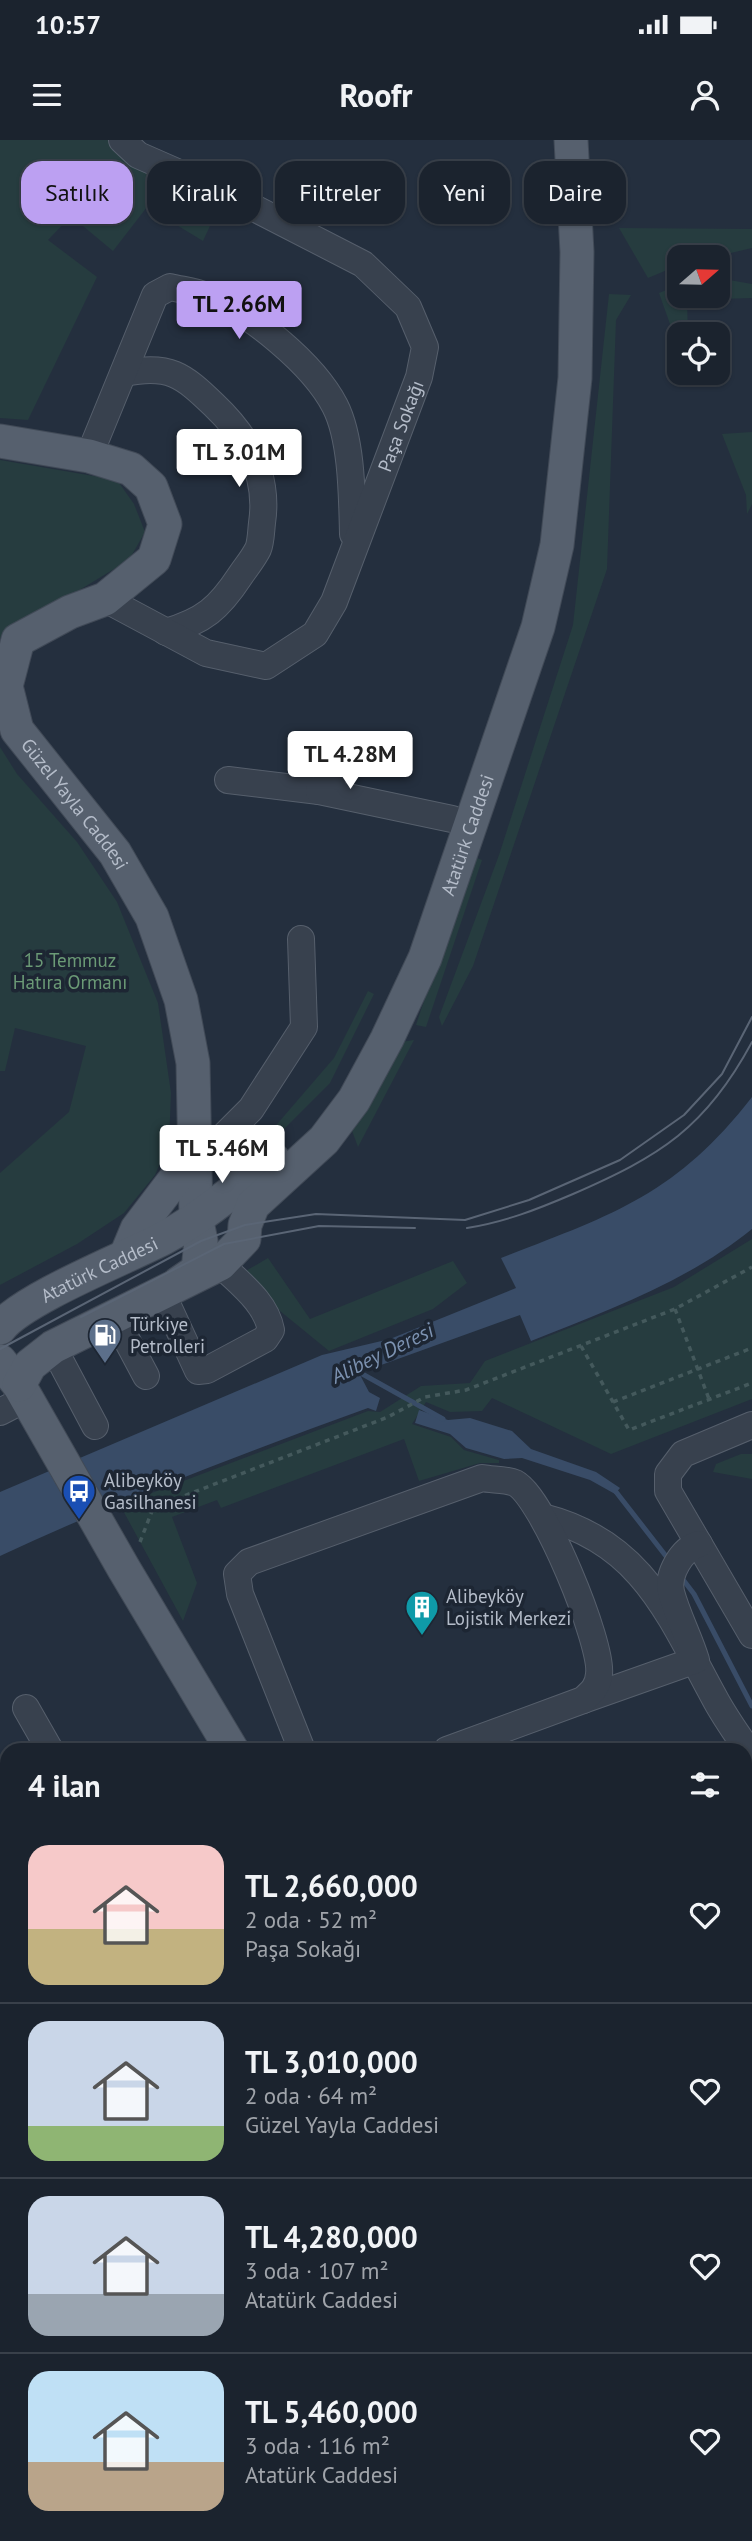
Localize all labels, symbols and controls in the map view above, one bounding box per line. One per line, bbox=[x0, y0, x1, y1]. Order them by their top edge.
text: 10:57 bbox=[35, 8, 101, 41]
text: Roofr bbox=[339, 74, 413, 116]
icon: menu bbox=[28, 76, 66, 114]
icon: person bbox=[686, 76, 724, 114]
chip: Satılık bbox=[21, 161, 133, 224]
chip: Kiralık bbox=[147, 161, 261, 224]
chip: Filtreler bbox=[275, 161, 405, 224]
chip: Yeni bbox=[419, 161, 510, 224]
chip: Daire bbox=[524, 161, 626, 224]
north arrow bbox=[667, 245, 730, 308]
map controls bbox=[667, 245, 730, 385]
pin: TL 2.66M bbox=[167, 282, 311, 341]
text: TL 2.66M bbox=[193, 289, 285, 318]
button: locate bbox=[667, 322, 730, 385]
street label: Paşa Sokağı bbox=[372, 377, 429, 475]
pin: TL 3.01M bbox=[167, 430, 311, 489]
text: TL 3.01M bbox=[193, 437, 285, 466]
pin: TL 4.28M bbox=[278, 732, 422, 791]
street label: Güzel Yayla Caddesi bbox=[16, 733, 134, 874]
text: TL 4.28M bbox=[304, 739, 396, 768]
street label: Atatürk Caddesi bbox=[435, 771, 499, 899]
park label: 15 Temmuz Hatıra Ormanı bbox=[13, 948, 127, 994]
pin: TL 5.46M bbox=[150, 1126, 294, 1185]
text: TL 5.46M bbox=[176, 1133, 268, 1162]
street label: Atatürk Caddesi bbox=[36, 1231, 162, 1308]
place label: Türkiye Petrolleri bbox=[130, 1312, 205, 1358]
fuel station icon: Türkiye Petrolleri bbox=[86, 1316, 124, 1365]
water label: Alibey Deresi bbox=[325, 1316, 438, 1390]
place label: Alibeyköy Gasilhanesi bbox=[104, 1468, 197, 1514]
bus stop icon: Alibeyköy Gasilhanesi bbox=[60, 1472, 98, 1521]
place label: Alibeyköy Lojistik Merkezi bbox=[446, 1584, 571, 1630]
building icon: Alibeyköy Lojistik Merkezi bbox=[403, 1588, 441, 1637]
text: 4 ilan bbox=[28, 1766, 101, 1805]
icon: filters bbox=[686, 1766, 724, 1804]
text: TL 2,660,000 bbox=[245, 1866, 418, 1905]
icon: home bbox=[84, 1873, 168, 1957]
icon: heart bbox=[686, 1896, 724, 1934]
text: 2 oda · 52 m² bbox=[245, 1905, 377, 1934]
text: Paşa Sokağı bbox=[245, 1934, 361, 1963]
text: TL 3,010,000 bbox=[245, 2042, 418, 2081]
icon: home bbox=[84, 2049, 168, 2133]
icon: heart bbox=[686, 2072, 724, 2110]
text: 2 oda · 64 m² bbox=[245, 2081, 377, 2110]
text: Güzel Yayla Caddesi bbox=[245, 2110, 439, 2139]
text: TL 4,280,000 bbox=[245, 2217, 418, 2256]
icon: home bbox=[84, 2224, 168, 2308]
icon: heart bbox=[686, 2247, 724, 2285]
text: 3 oda · 107 m² bbox=[245, 2256, 388, 2285]
text: Atatürk Caddesi bbox=[245, 2285, 398, 2314]
text: TL 5,460,000 bbox=[245, 2392, 418, 2431]
icon: home bbox=[84, 2399, 168, 2483]
icon: heart bbox=[686, 2422, 724, 2460]
text: 3 oda · 116 m² bbox=[245, 2431, 390, 2460]
text: Atatürk Caddesi bbox=[245, 2460, 398, 2489]

